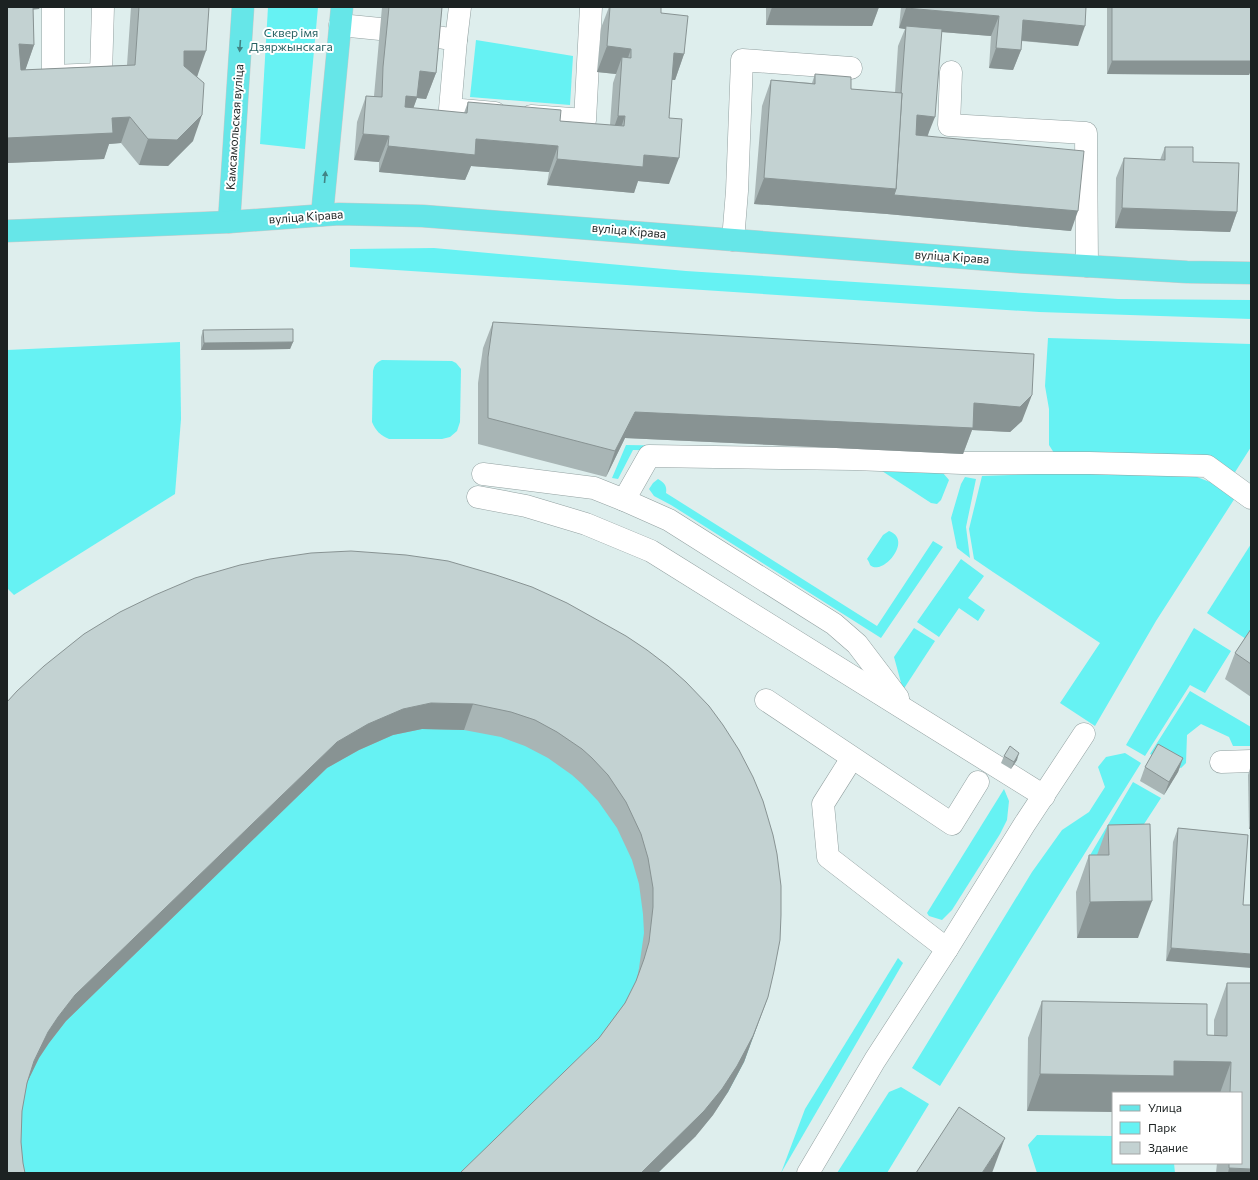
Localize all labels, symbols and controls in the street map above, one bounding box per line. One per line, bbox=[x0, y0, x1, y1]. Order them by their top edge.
park label: Сквер імя Дзяржынскага bbox=[249, 25, 333, 53]
one-way arrow bbox=[237, 40, 244, 52]
street label: Камсамольская вуліца bbox=[223, 64, 245, 190]
one-way arrow bbox=[321, 171, 328, 183]
street label: вуліца Кірава bbox=[268, 206, 344, 226]
street label: вуліца Кірава bbox=[591, 220, 667, 240]
street label: вуліца Кірава bbox=[914, 246, 990, 266]
legend bbox=[1112, 1092, 1242, 1164]
text: Улица bbox=[1148, 1100, 1182, 1114]
text: Парк bbox=[1148, 1120, 1177, 1134]
text: Здание bbox=[1148, 1140, 1188, 1154]

